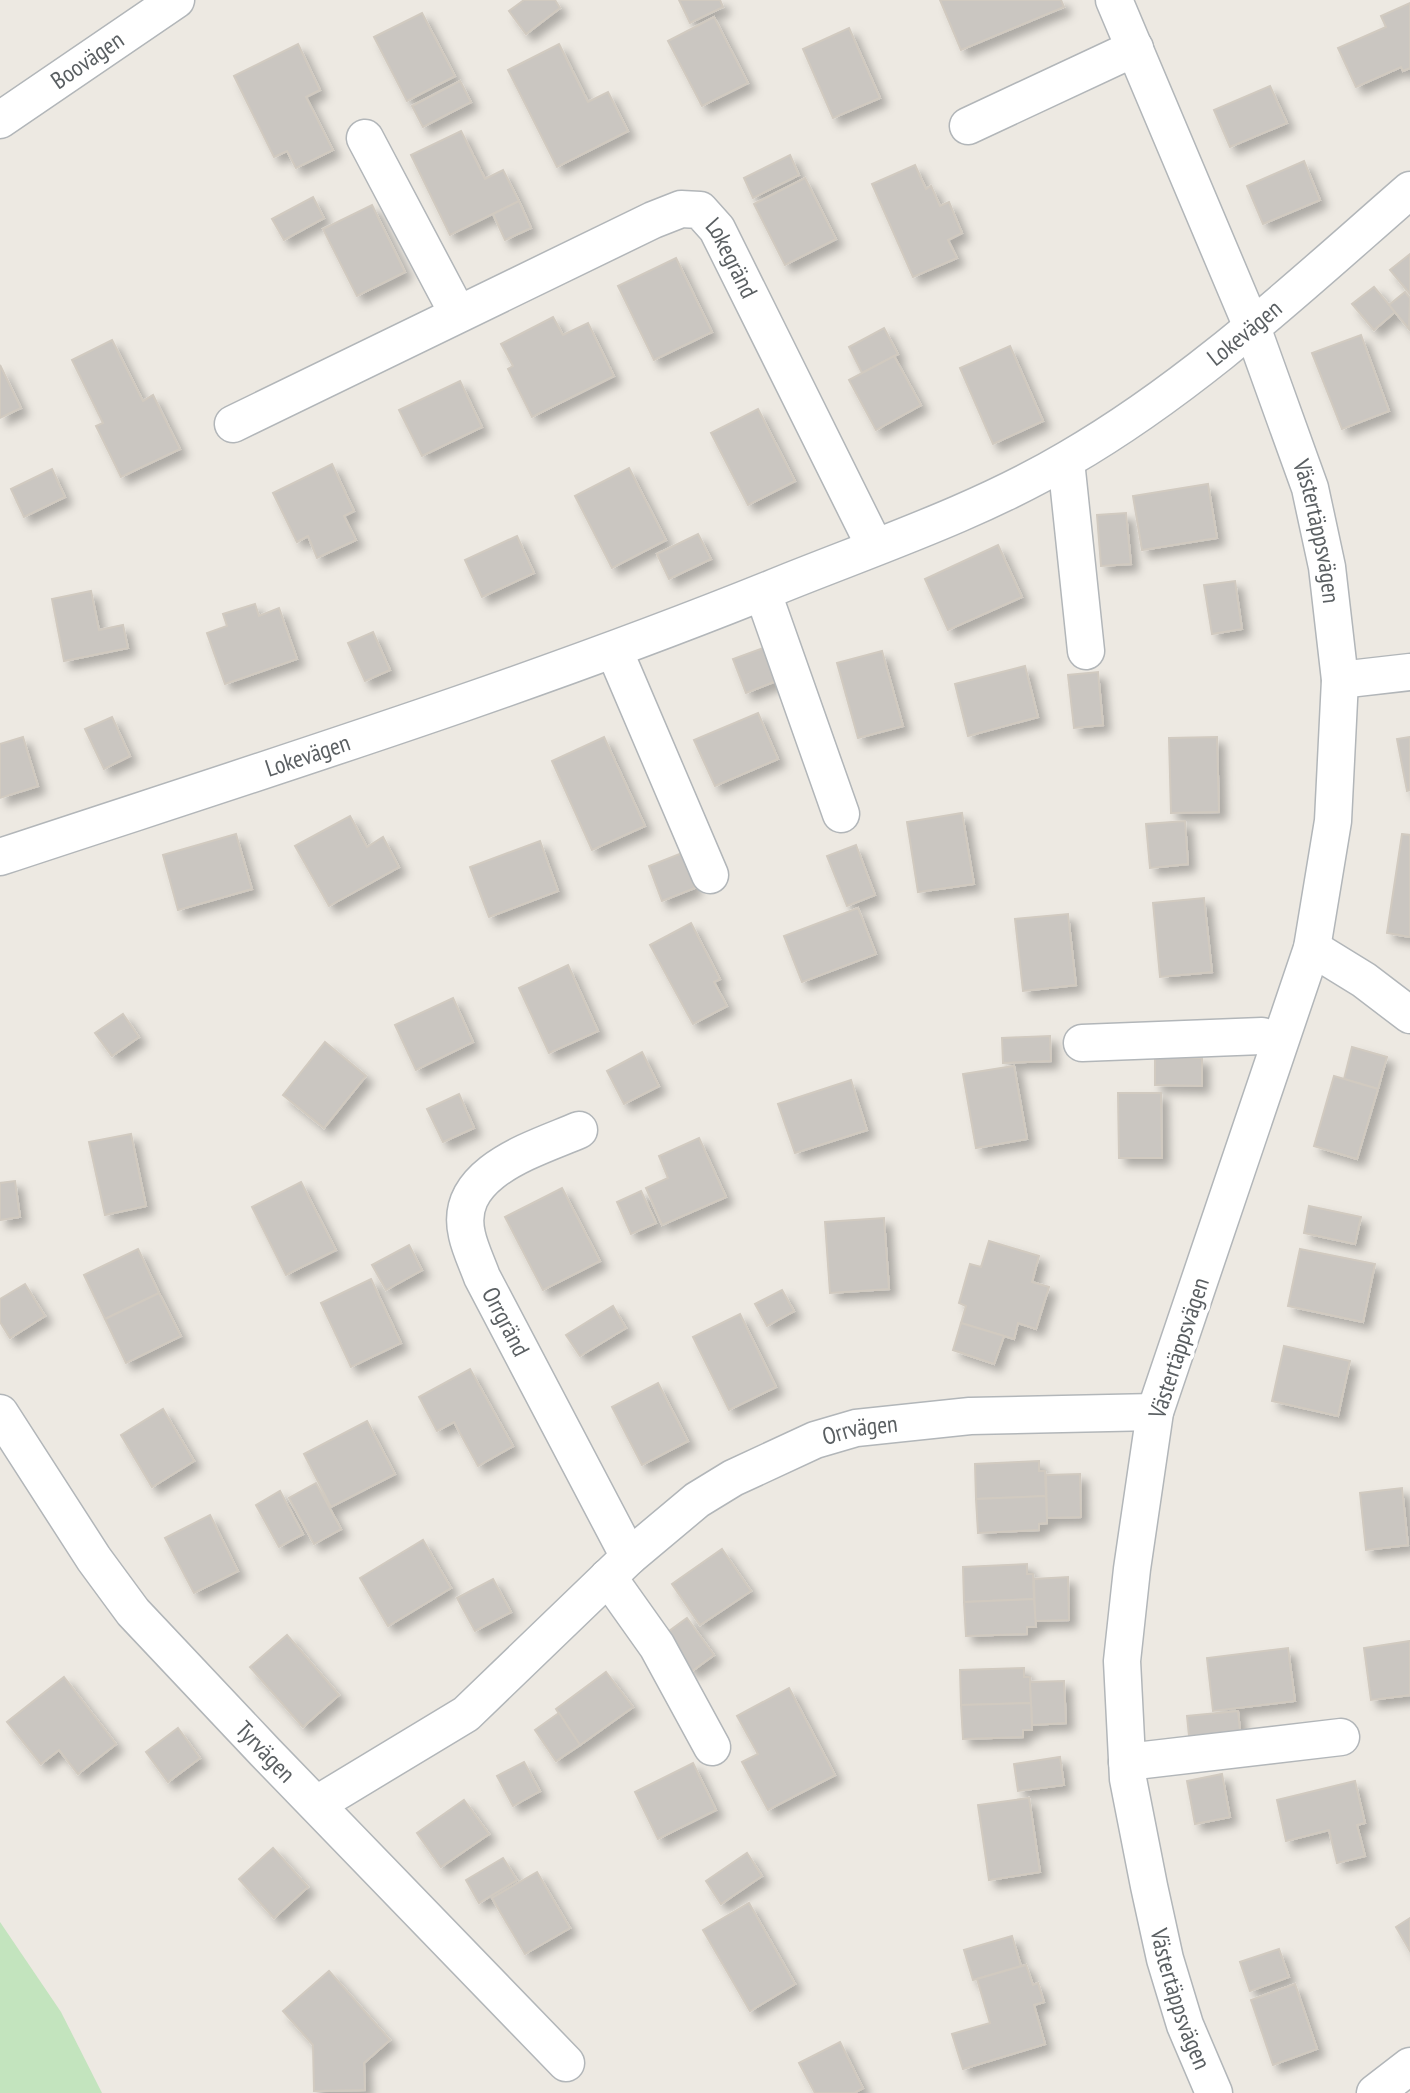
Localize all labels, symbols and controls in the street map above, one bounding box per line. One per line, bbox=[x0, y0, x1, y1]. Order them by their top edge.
street label: Boovägen bbox=[45, 24, 130, 96]
street label: Lokegränd bbox=[699, 211, 765, 303]
street label: Lokevägen bbox=[1201, 293, 1288, 373]
street label: Västertäppsvägen bbox=[1286, 454, 1347, 605]
street label: Lokevägen bbox=[261, 727, 354, 784]
street label: Västertäppsvägen bbox=[1141, 1273, 1216, 1423]
street label: Orrgränd bbox=[475, 1282, 537, 1361]
street label: Orrvägen bbox=[818, 1408, 899, 1452]
street label: Tyrvägen bbox=[229, 1714, 302, 1789]
street label: Västertäppsvägen bbox=[1144, 1925, 1218, 2074]

